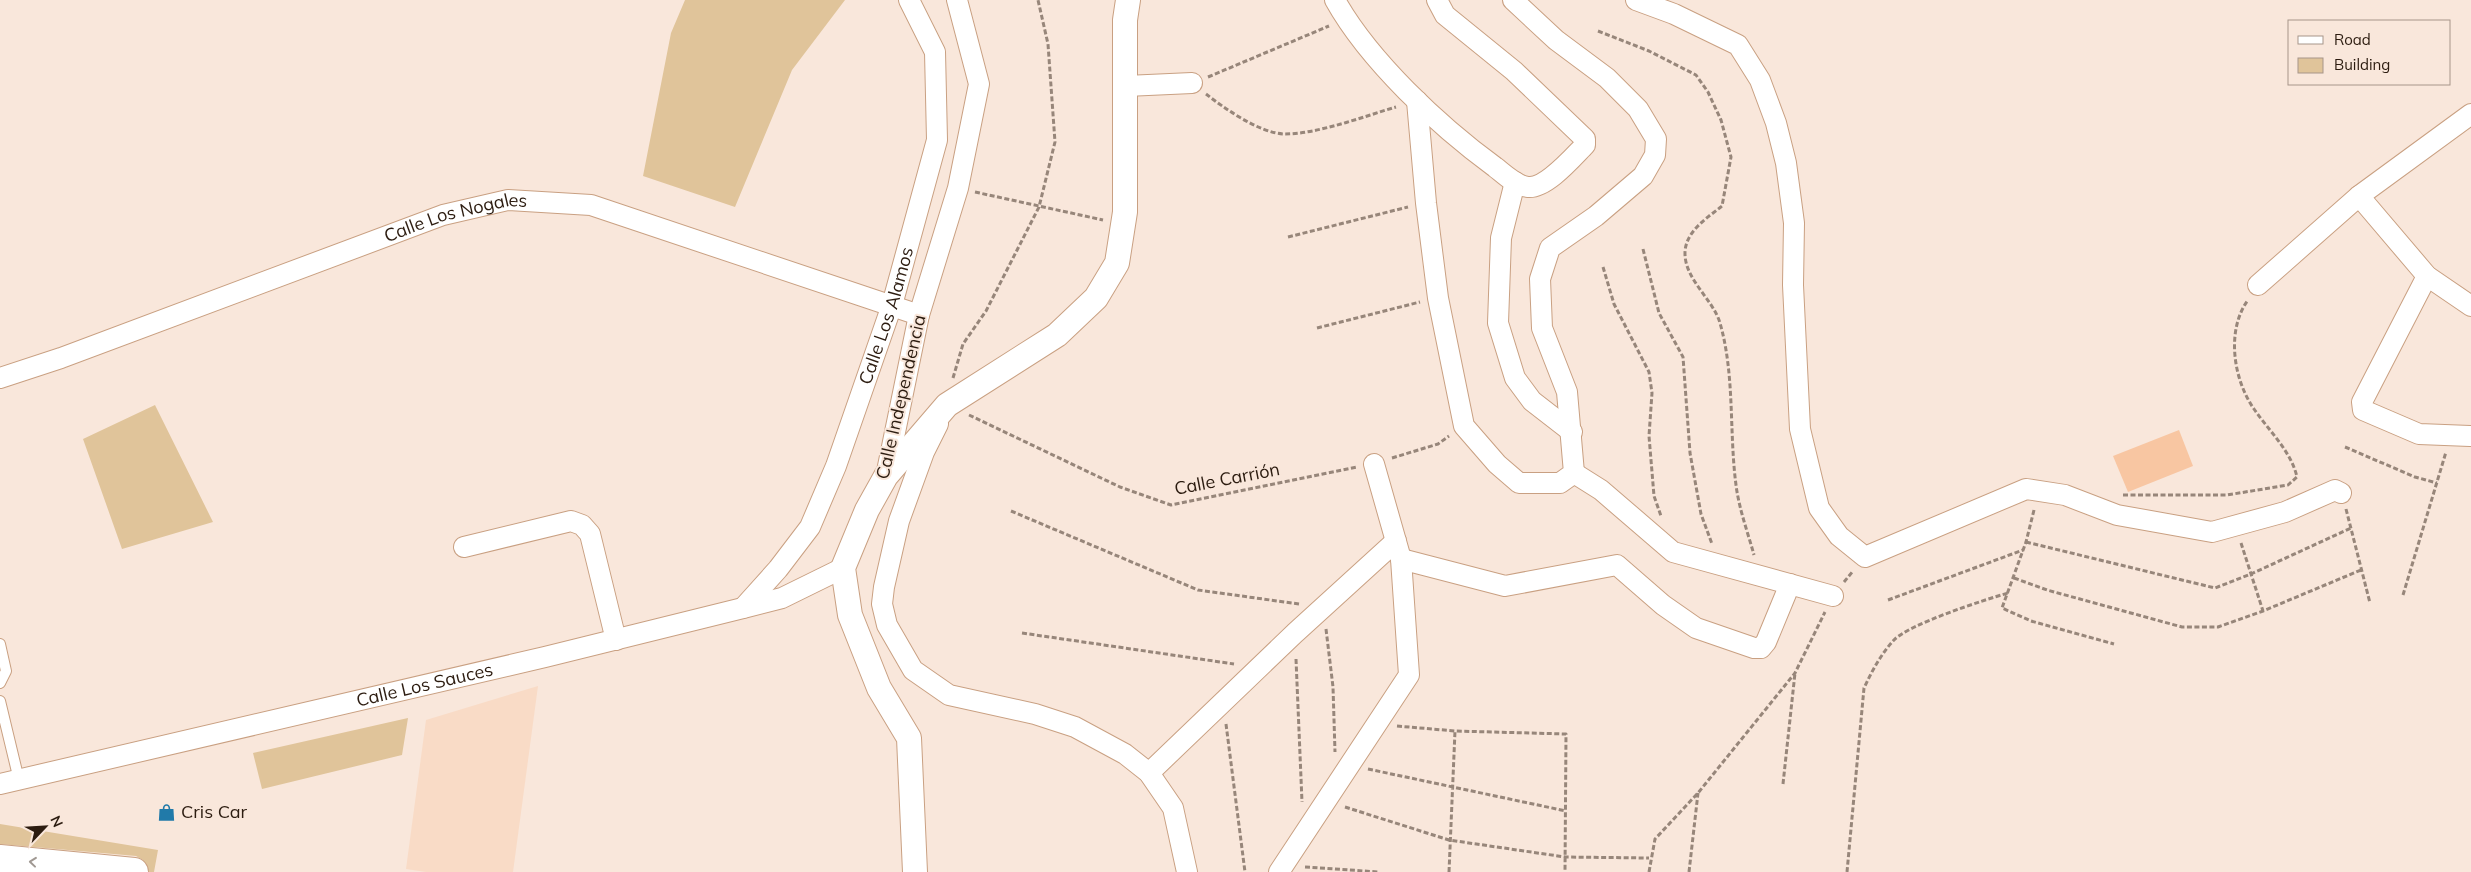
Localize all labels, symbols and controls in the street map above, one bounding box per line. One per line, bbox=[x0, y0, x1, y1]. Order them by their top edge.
legend bbox=[2288, 20, 2451, 85]
text: Road bbox=[2334, 30, 2371, 49]
text: Building bbox=[2334, 55, 2390, 74]
street label: Calle Los Nogales bbox=[381, 188, 528, 247]
street label: Calle Los Alamos bbox=[853, 244, 918, 387]
street label: Calle Independencia bbox=[870, 312, 931, 481]
street label: Calle Carrión bbox=[1172, 457, 1282, 500]
street label: Calle Los Sauces bbox=[354, 658, 495, 712]
place label: Cris Car bbox=[181, 800, 248, 823]
north arrow bbox=[20, 802, 70, 852]
shop icon: Cris Car bbox=[157, 802, 177, 822]
text: N bbox=[46, 813, 67, 830]
one-way arrow bbox=[29, 857, 37, 868]

